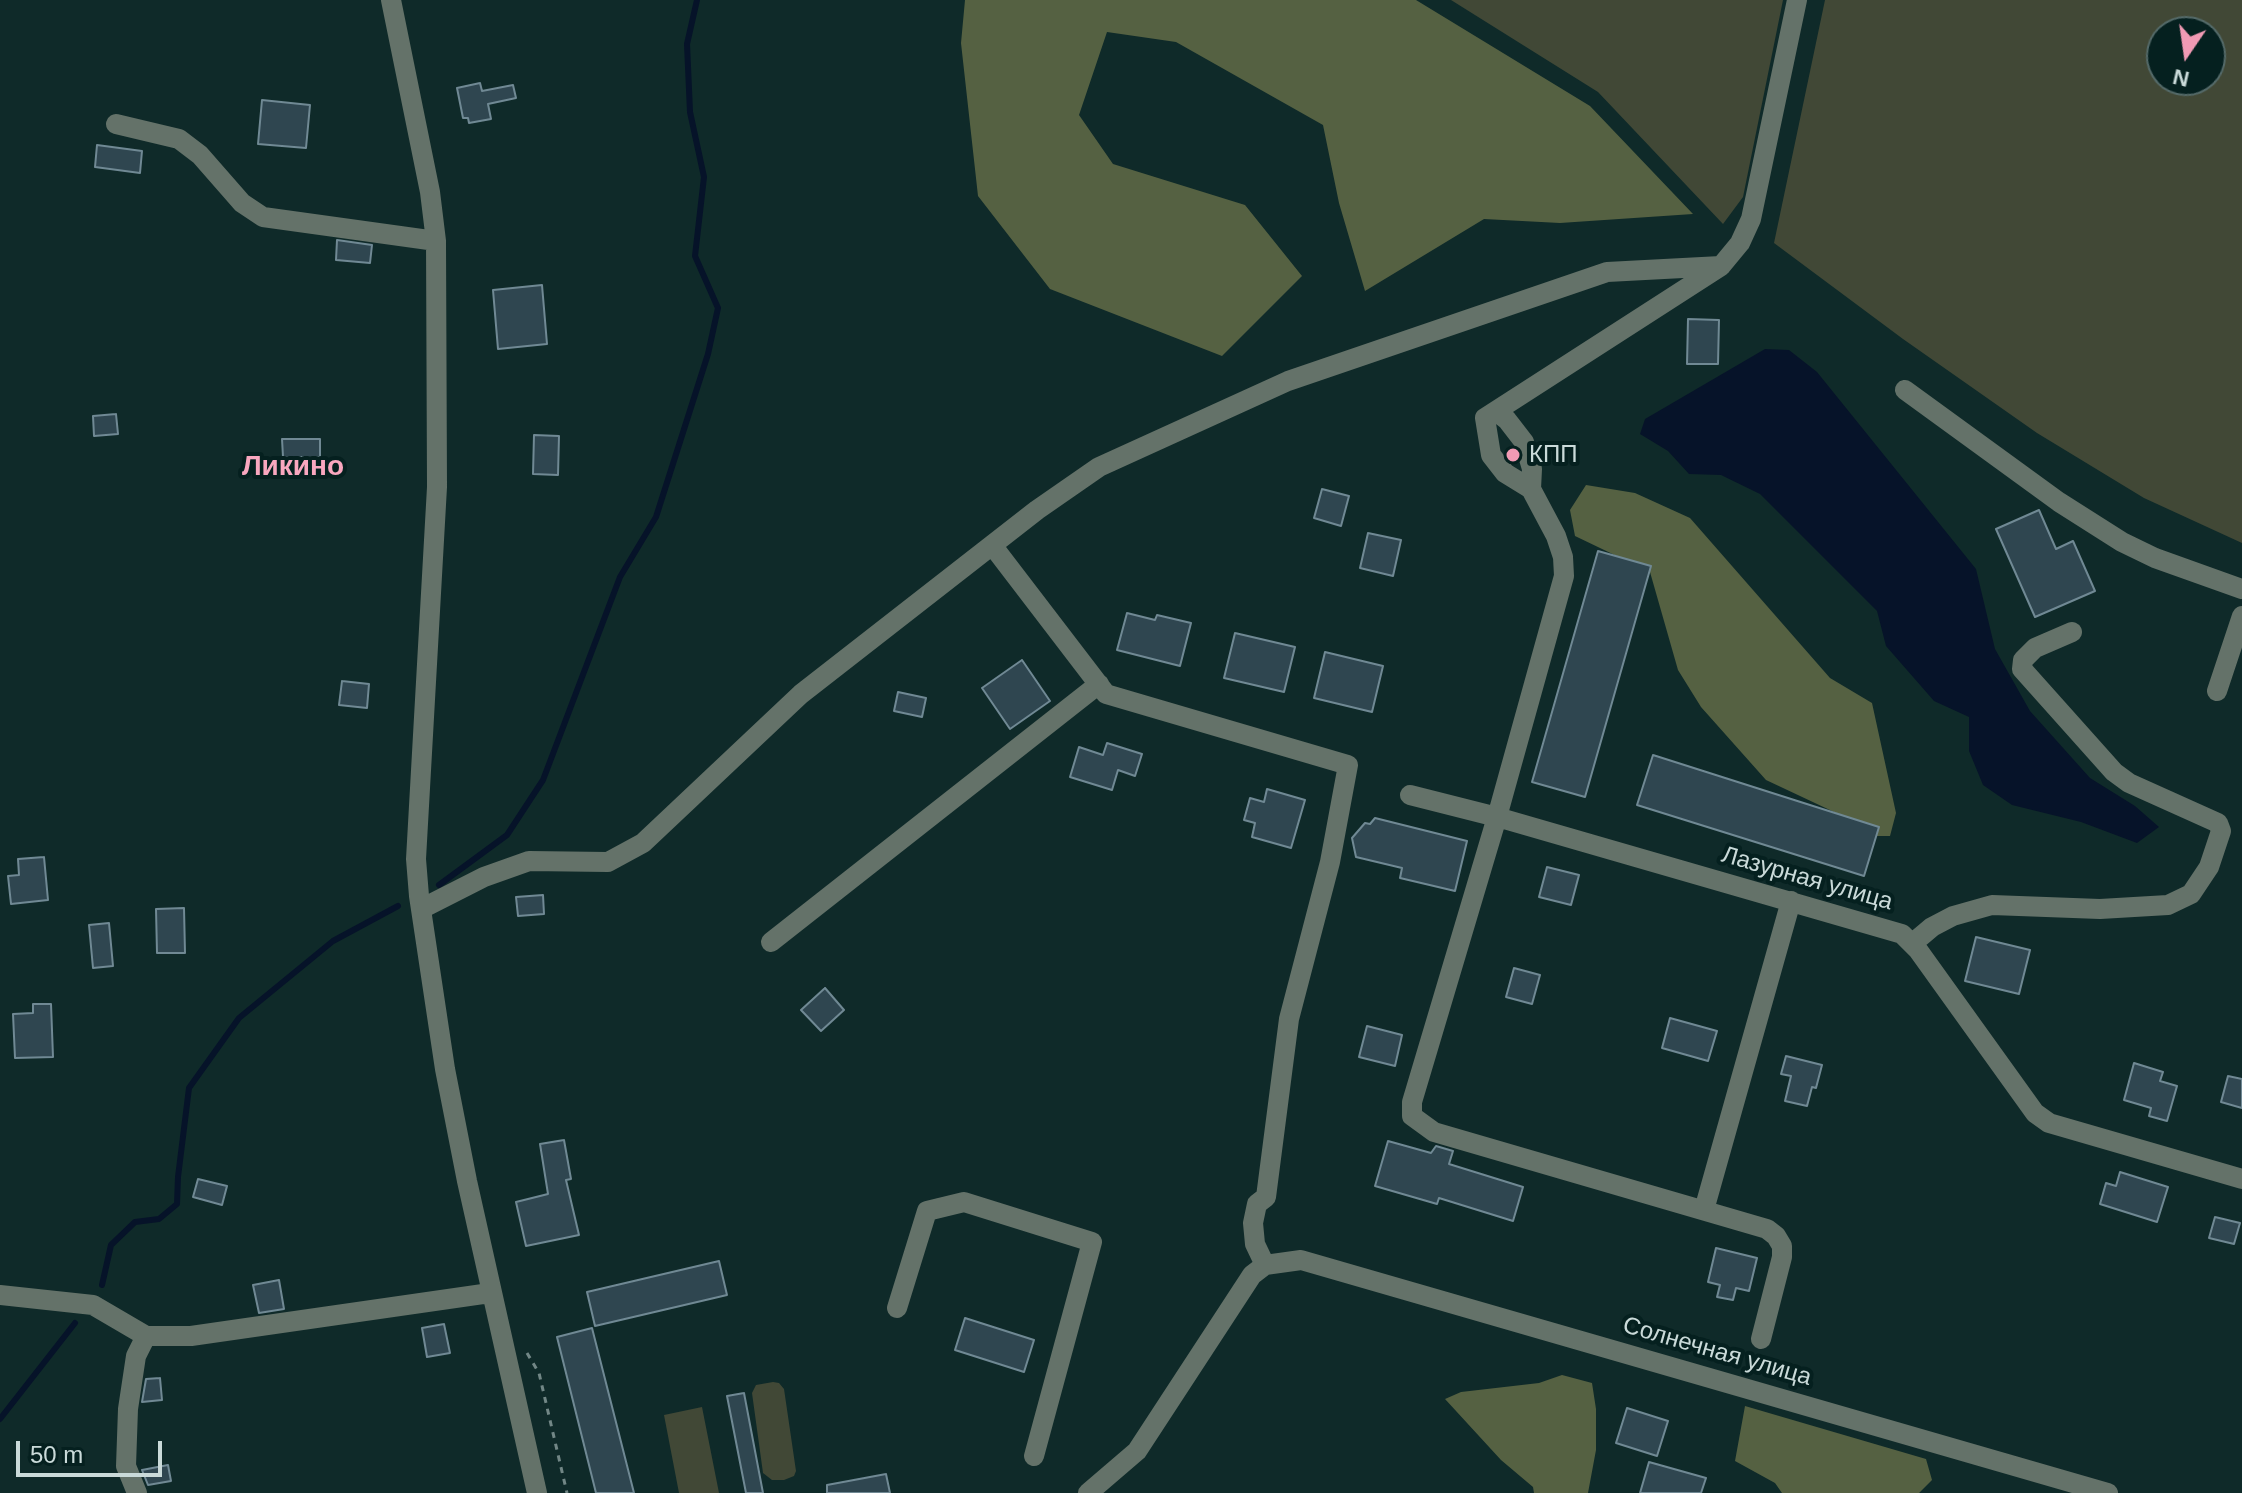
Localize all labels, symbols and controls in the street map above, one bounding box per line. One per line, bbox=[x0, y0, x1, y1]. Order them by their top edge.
north arrow bbox=[2146, 16, 2226, 96]
text: N bbox=[2170, 64, 2191, 92]
place label: КПП bbox=[1529, 441, 1577, 469]
marker: КПП bbox=[1504, 446, 1522, 464]
district label: Ликино bbox=[242, 450, 344, 484]
street label: Лазурная улица bbox=[1718, 841, 1896, 917]
street label: Солнечная улица bbox=[1619, 1311, 1815, 1393]
scale bar bbox=[20, 1425, 166, 1475]
text: 50 m bbox=[30, 1441, 83, 1468]

